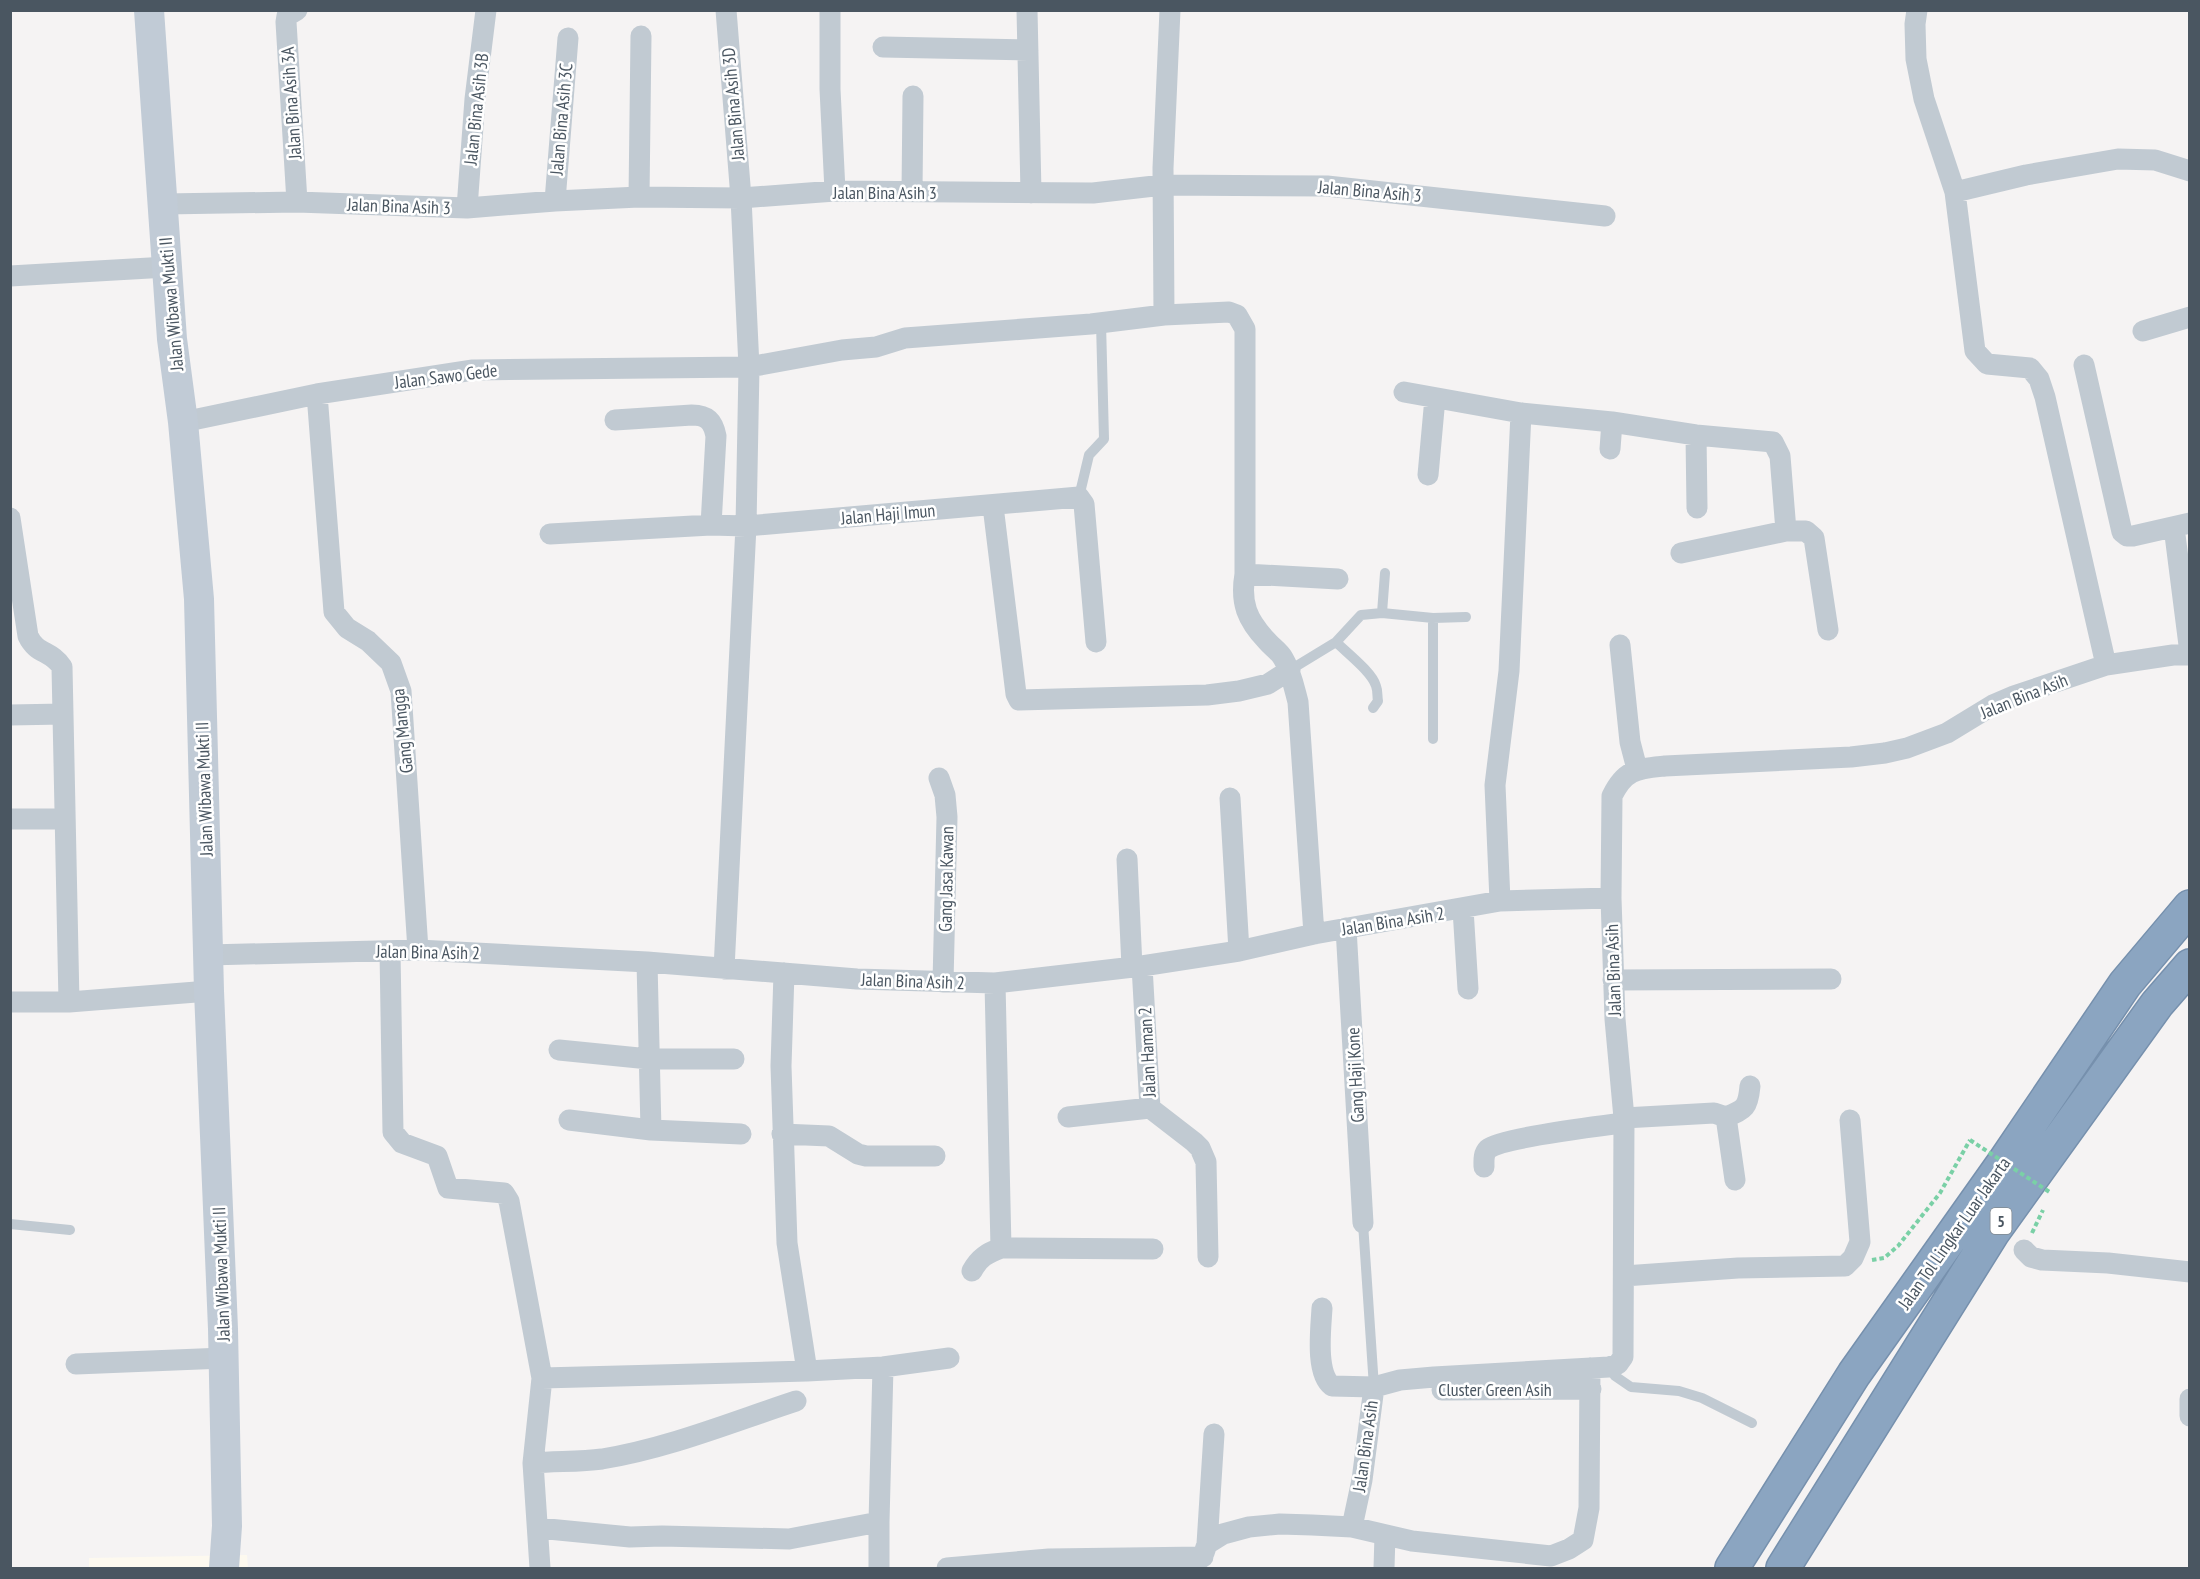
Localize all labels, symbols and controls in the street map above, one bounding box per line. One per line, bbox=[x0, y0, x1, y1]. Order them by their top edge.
street label: Jalan Bina Asih 3A bbox=[276, 46, 306, 161]
street label: Jalan Bina Asih 3D bbox=[717, 47, 749, 162]
street label: Jalan Bina Asih 3B bbox=[459, 52, 493, 167]
street label: Jalan Bina Asih 3C bbox=[545, 62, 577, 177]
street label: Jalan Bina Asih 3 bbox=[1316, 175, 1423, 207]
street label: Jalan Bina Asih 3 bbox=[832, 181, 937, 204]
street label: Jalan Bina Asih 3 bbox=[346, 193, 451, 219]
street label: Jalan Wibawa Mukti II bbox=[154, 236, 188, 373]
street label: Jalan Sawo Gede bbox=[392, 358, 499, 394]
street label: Jalan Haji Imun bbox=[839, 498, 936, 530]
street label: Jalan Bina Asih bbox=[1976, 668, 2071, 724]
street label: Gang Mangga bbox=[386, 688, 418, 774]
street label: Jalan Wibawa Mukti II bbox=[190, 721, 218, 858]
street label: Gang Jasa Kawan bbox=[934, 826, 958, 932]
street label: Jalan Bina Asih 2 bbox=[1339, 902, 1446, 941]
street label: Jalan Bina Asih bbox=[1600, 924, 1626, 1017]
street label: Jalan Bina Asih 2 bbox=[375, 940, 480, 964]
street label: Jalan Bina Asih 2 bbox=[860, 968, 965, 994]
street label: Jalan Haman 2 bbox=[1133, 1006, 1161, 1099]
street label: Gang Haji Kone bbox=[1341, 1027, 1369, 1123]
street label: Jalan Tol Lingkar Luar Jakarta bbox=[1892, 1153, 2015, 1314]
street label: Jalan Wibawa Mukti II bbox=[207, 1206, 235, 1343]
road number: 5 bbox=[1990, 1208, 2012, 1234]
street label: Cluster Green Asih bbox=[1438, 1378, 1552, 1401]
street label: Jalan Bina Asih bbox=[1347, 1399, 1383, 1494]

